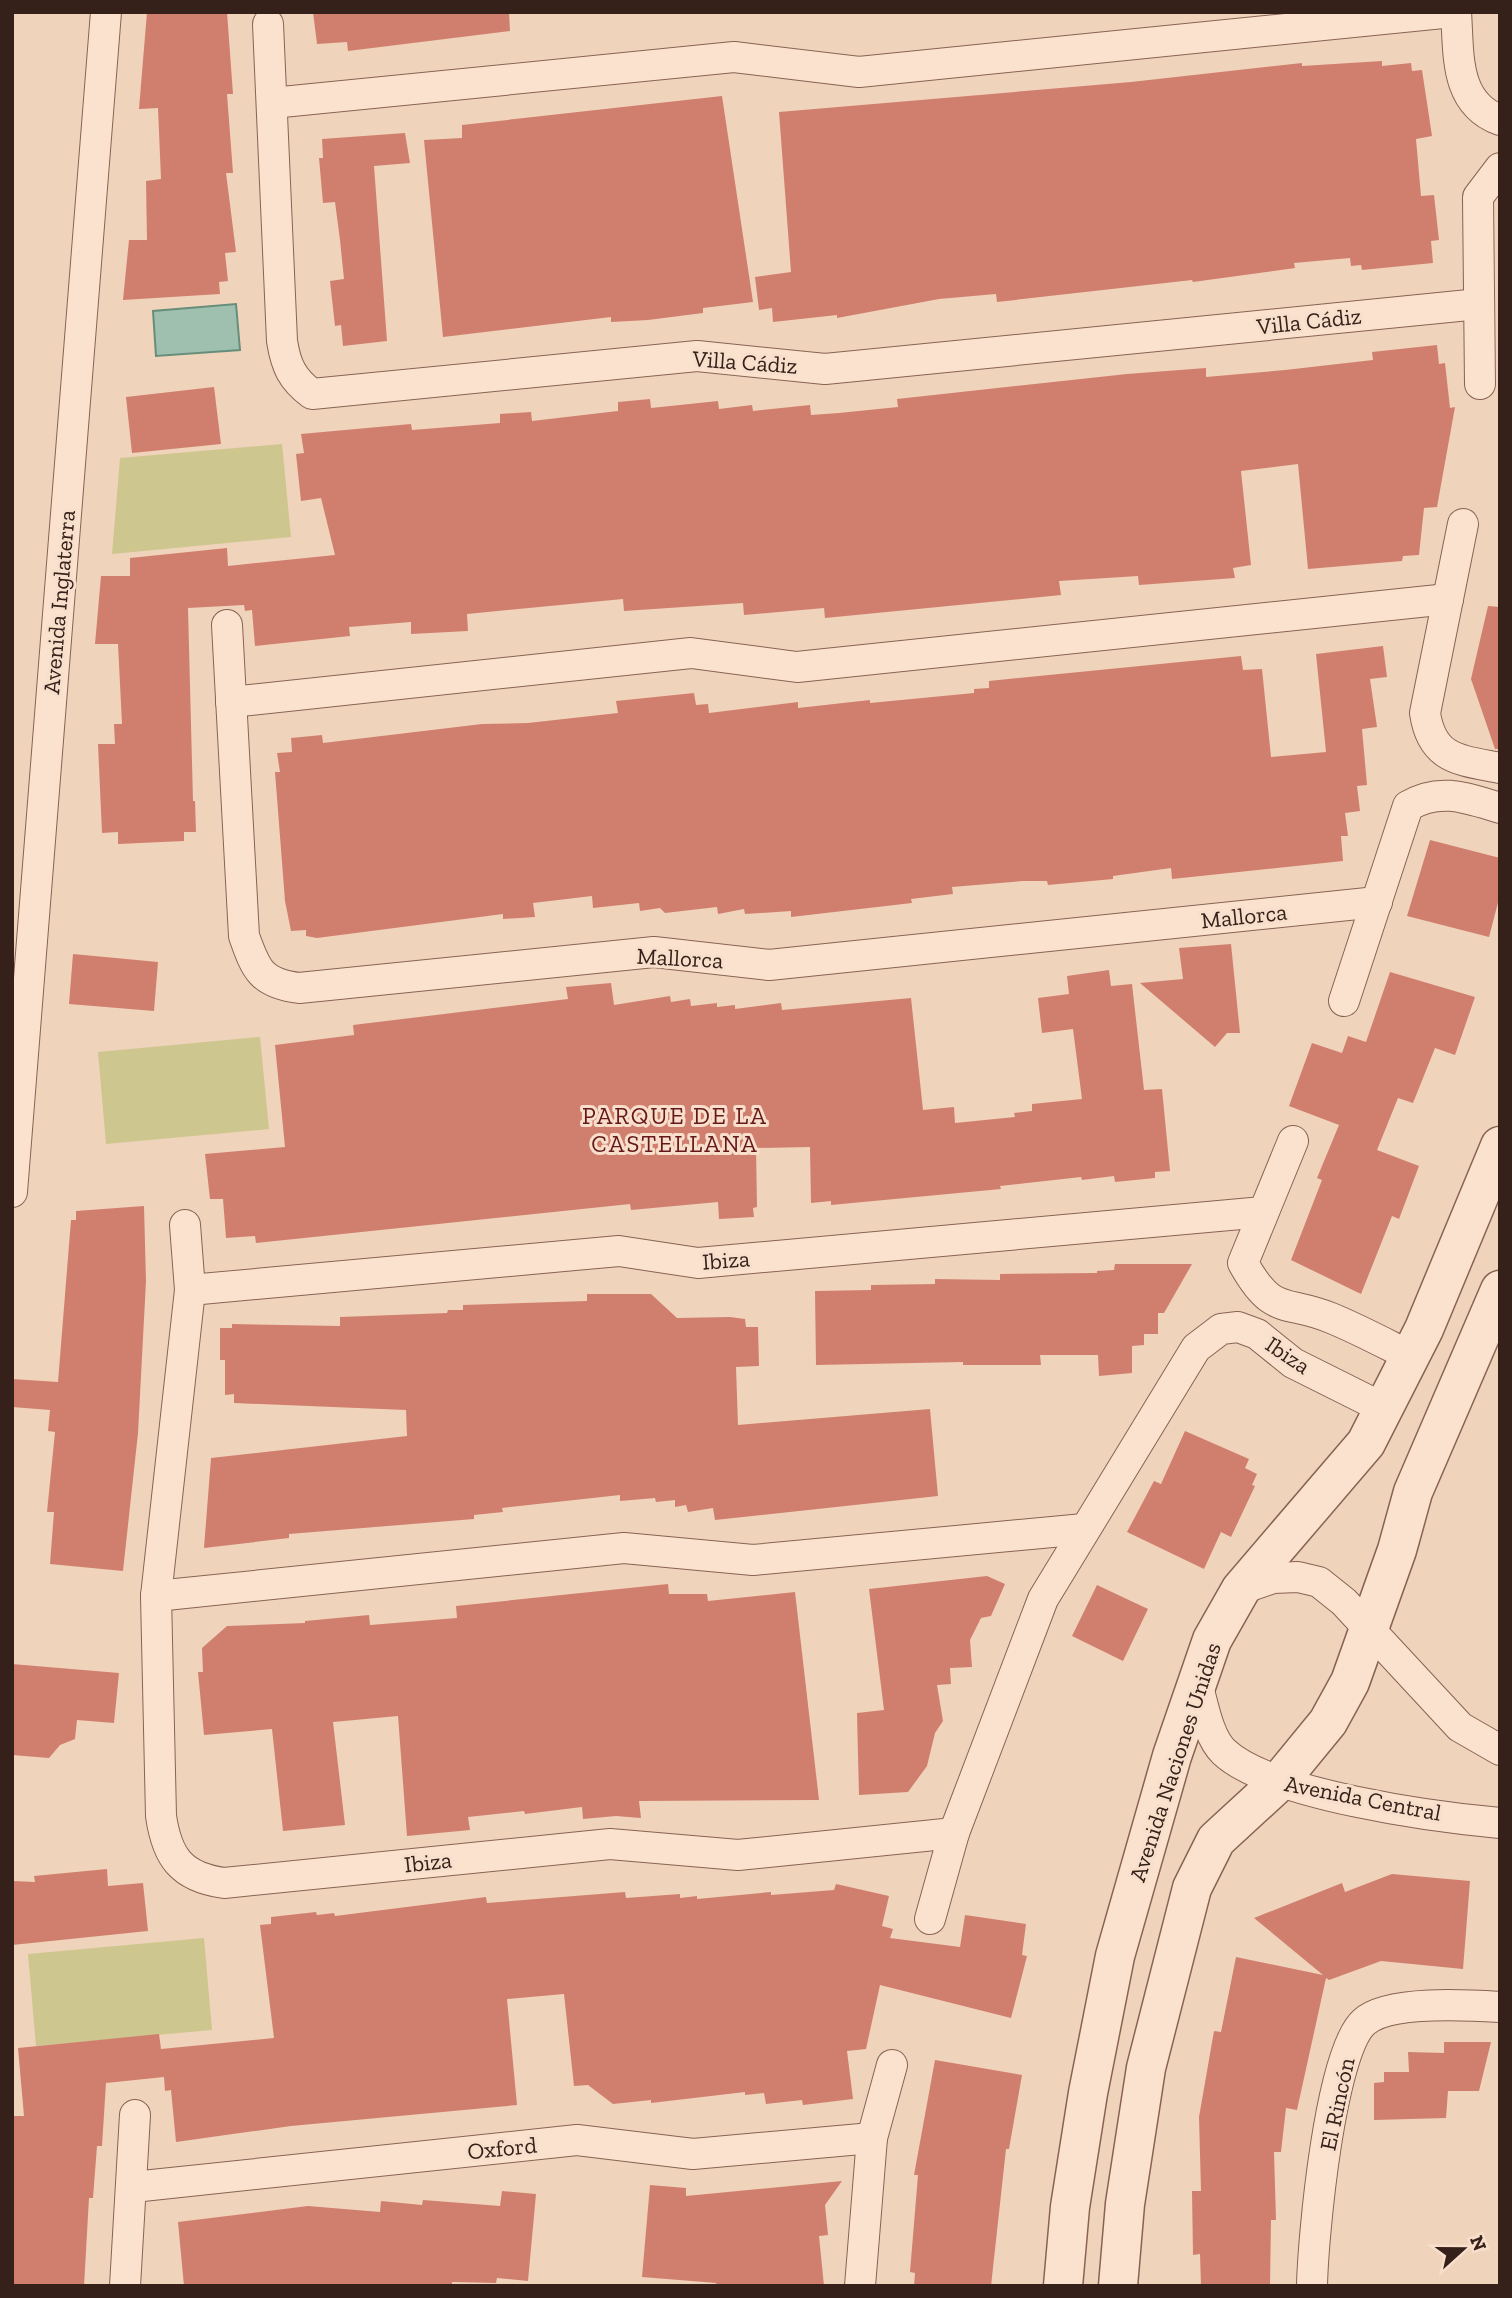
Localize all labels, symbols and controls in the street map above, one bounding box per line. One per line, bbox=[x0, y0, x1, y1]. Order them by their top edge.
street label: Villa Cádiz bbox=[1254, 302, 1363, 341]
street label: Villa Cádiz bbox=[691, 344, 799, 380]
street label: Avenida Inglaterra bbox=[37, 509, 81, 695]
street label: Mallorca bbox=[1199, 898, 1289, 934]
street label: Mallorca bbox=[636, 942, 724, 974]
district label: PARQUE DE LA CASTELLANA bbox=[582, 1101, 768, 1158]
street label: Ibiza bbox=[701, 1244, 751, 1276]
street label: Ibiza bbox=[1260, 1330, 1316, 1380]
street label: Avenida Naciones Unidas bbox=[1123, 1639, 1227, 1885]
street label: Avenida Central bbox=[1282, 1769, 1444, 1827]
street label: Ibiza bbox=[403, 1846, 453, 1878]
street label: El Rincón bbox=[1314, 2055, 1360, 2153]
street label: Oxford bbox=[466, 2130, 538, 2166]
north arrow bbox=[1428, 2214, 1498, 2284]
text: N bbox=[1465, 2232, 1492, 2254]

